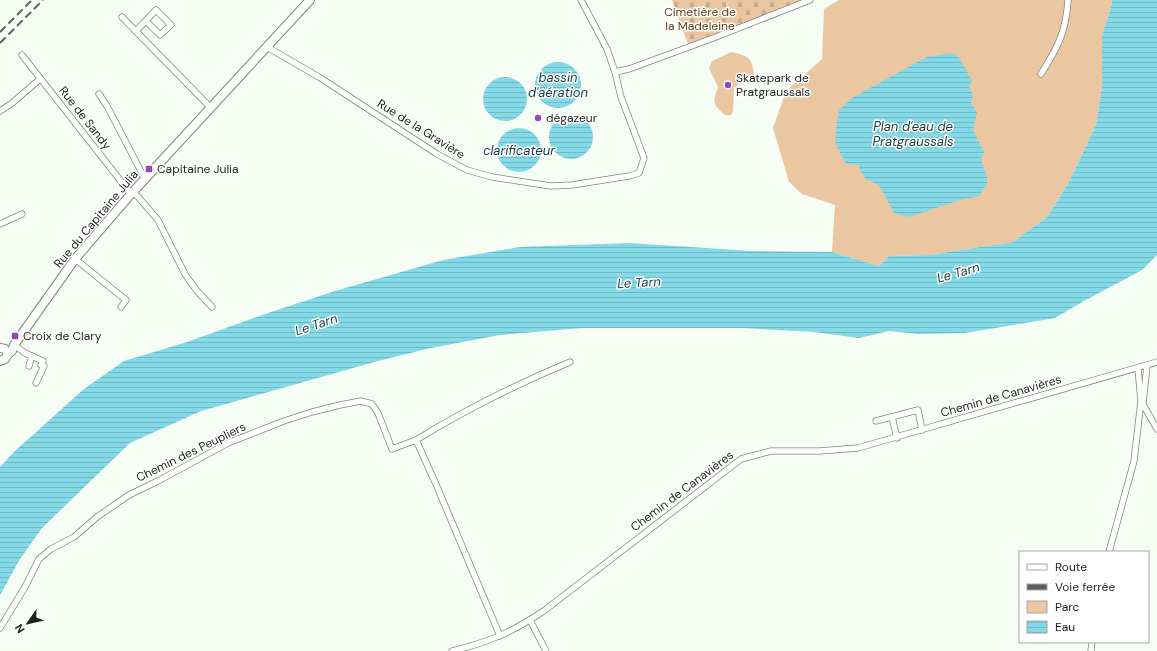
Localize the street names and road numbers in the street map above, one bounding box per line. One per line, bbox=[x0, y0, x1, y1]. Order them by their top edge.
street label: Rue de Sandy bbox=[55, 83, 115, 153]
street label: Rue de la Gravière bbox=[374, 96, 468, 163]
street label: Rue du Capitaine Julia bbox=[50, 167, 142, 271]
street label: Chemin de Canavières bbox=[939, 371, 1063, 421]
street label: Chemin des Peupliers bbox=[133, 418, 249, 486]
street label: Chemin de Canavières bbox=[627, 447, 737, 535]

